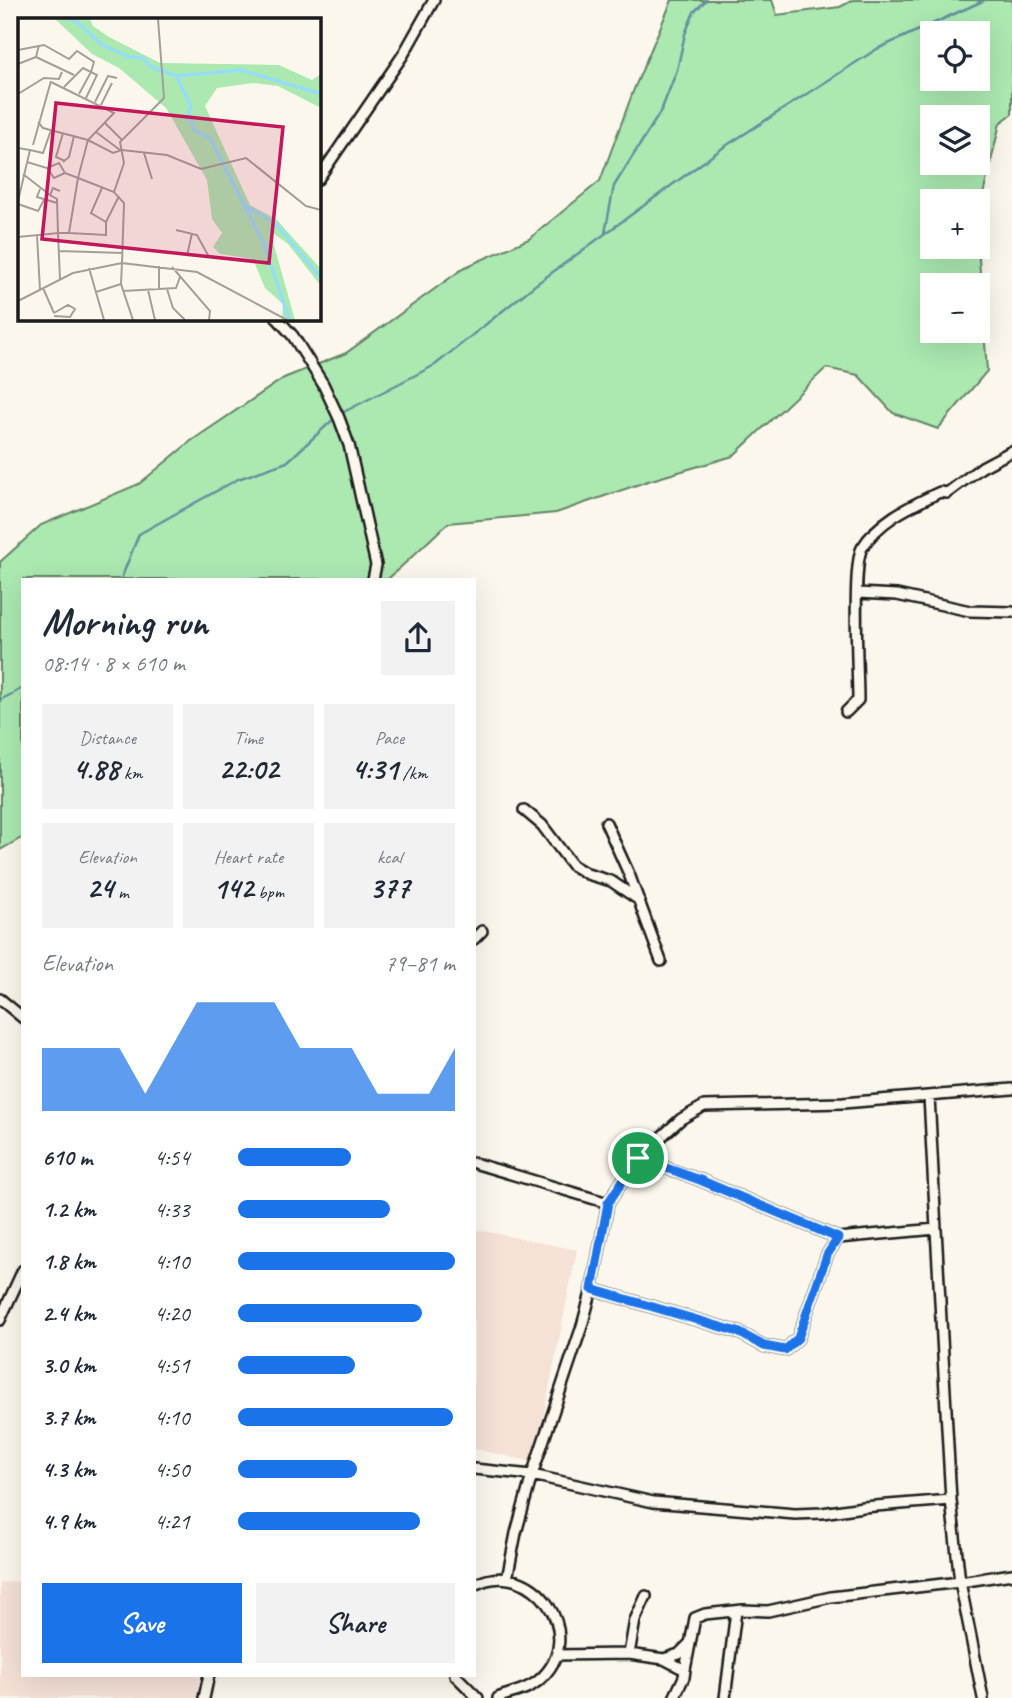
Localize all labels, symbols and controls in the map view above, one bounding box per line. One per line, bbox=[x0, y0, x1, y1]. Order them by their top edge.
inset map bbox=[18, 18, 320, 320]
map controls bbox=[920, 21, 990, 343]
button: locate bbox=[920, 21, 990, 91]
button: layers bbox=[920, 105, 990, 175]
button: + bbox=[920, 189, 990, 259]
button: − bbox=[920, 273, 990, 343]
text: Morning run bbox=[42, 599, 208, 646]
button: share bbox=[381, 601, 455, 675]
text: 08:14 · 8 × 610 m bbox=[42, 649, 185, 678]
text: Distance bbox=[79, 726, 136, 750]
text: Time bbox=[234, 726, 263, 750]
text: Pace bbox=[375, 726, 404, 750]
text: 4.88 bbox=[73, 750, 119, 788]
text: 22:02 bbox=[219, 750, 278, 788]
text: 4:31 bbox=[352, 750, 398, 788]
text: km bbox=[119, 761, 142, 785]
text: /km bbox=[398, 761, 427, 785]
text: Elevation bbox=[78, 845, 137, 869]
text: Heart rate bbox=[214, 845, 283, 869]
text: kcal bbox=[377, 845, 402, 869]
text: 24 bbox=[86, 869, 113, 907]
text: 142 bbox=[213, 869, 253, 907]
text: 377 bbox=[369, 869, 410, 907]
text: m bbox=[113, 880, 129, 904]
text: bpm bbox=[253, 880, 284, 904]
text: Elevation bbox=[42, 949, 113, 978]
text: 79–81 m bbox=[385, 949, 455, 978]
pin bbox=[608, 1128, 668, 1188]
icon: arrive bbox=[619, 1139, 657, 1177]
text: 610 m bbox=[42, 1143, 92, 1172]
text: 4:54 bbox=[154, 1143, 190, 1172]
text: 1.2 km bbox=[42, 1195, 96, 1224]
text: 4:33 bbox=[154, 1195, 190, 1224]
text: 1.8 km bbox=[42, 1247, 96, 1276]
text: 4:10 bbox=[154, 1247, 190, 1276]
text: 2.4 km bbox=[42, 1299, 96, 1328]
text: 4:20 bbox=[154, 1299, 190, 1328]
text: 3.0 km bbox=[42, 1351, 96, 1380]
text: 4:51 bbox=[154, 1351, 190, 1380]
text: 3.7 km bbox=[42, 1403, 95, 1432]
text: 4:10 bbox=[154, 1403, 190, 1432]
text: 4.3 km bbox=[42, 1455, 96, 1484]
text: 4:50 bbox=[154, 1455, 190, 1484]
text: 4.9 km bbox=[42, 1507, 95, 1536]
text: 4:21 bbox=[154, 1507, 190, 1536]
button: Save bbox=[42, 1583, 242, 1663]
button: Share bbox=[256, 1583, 455, 1663]

